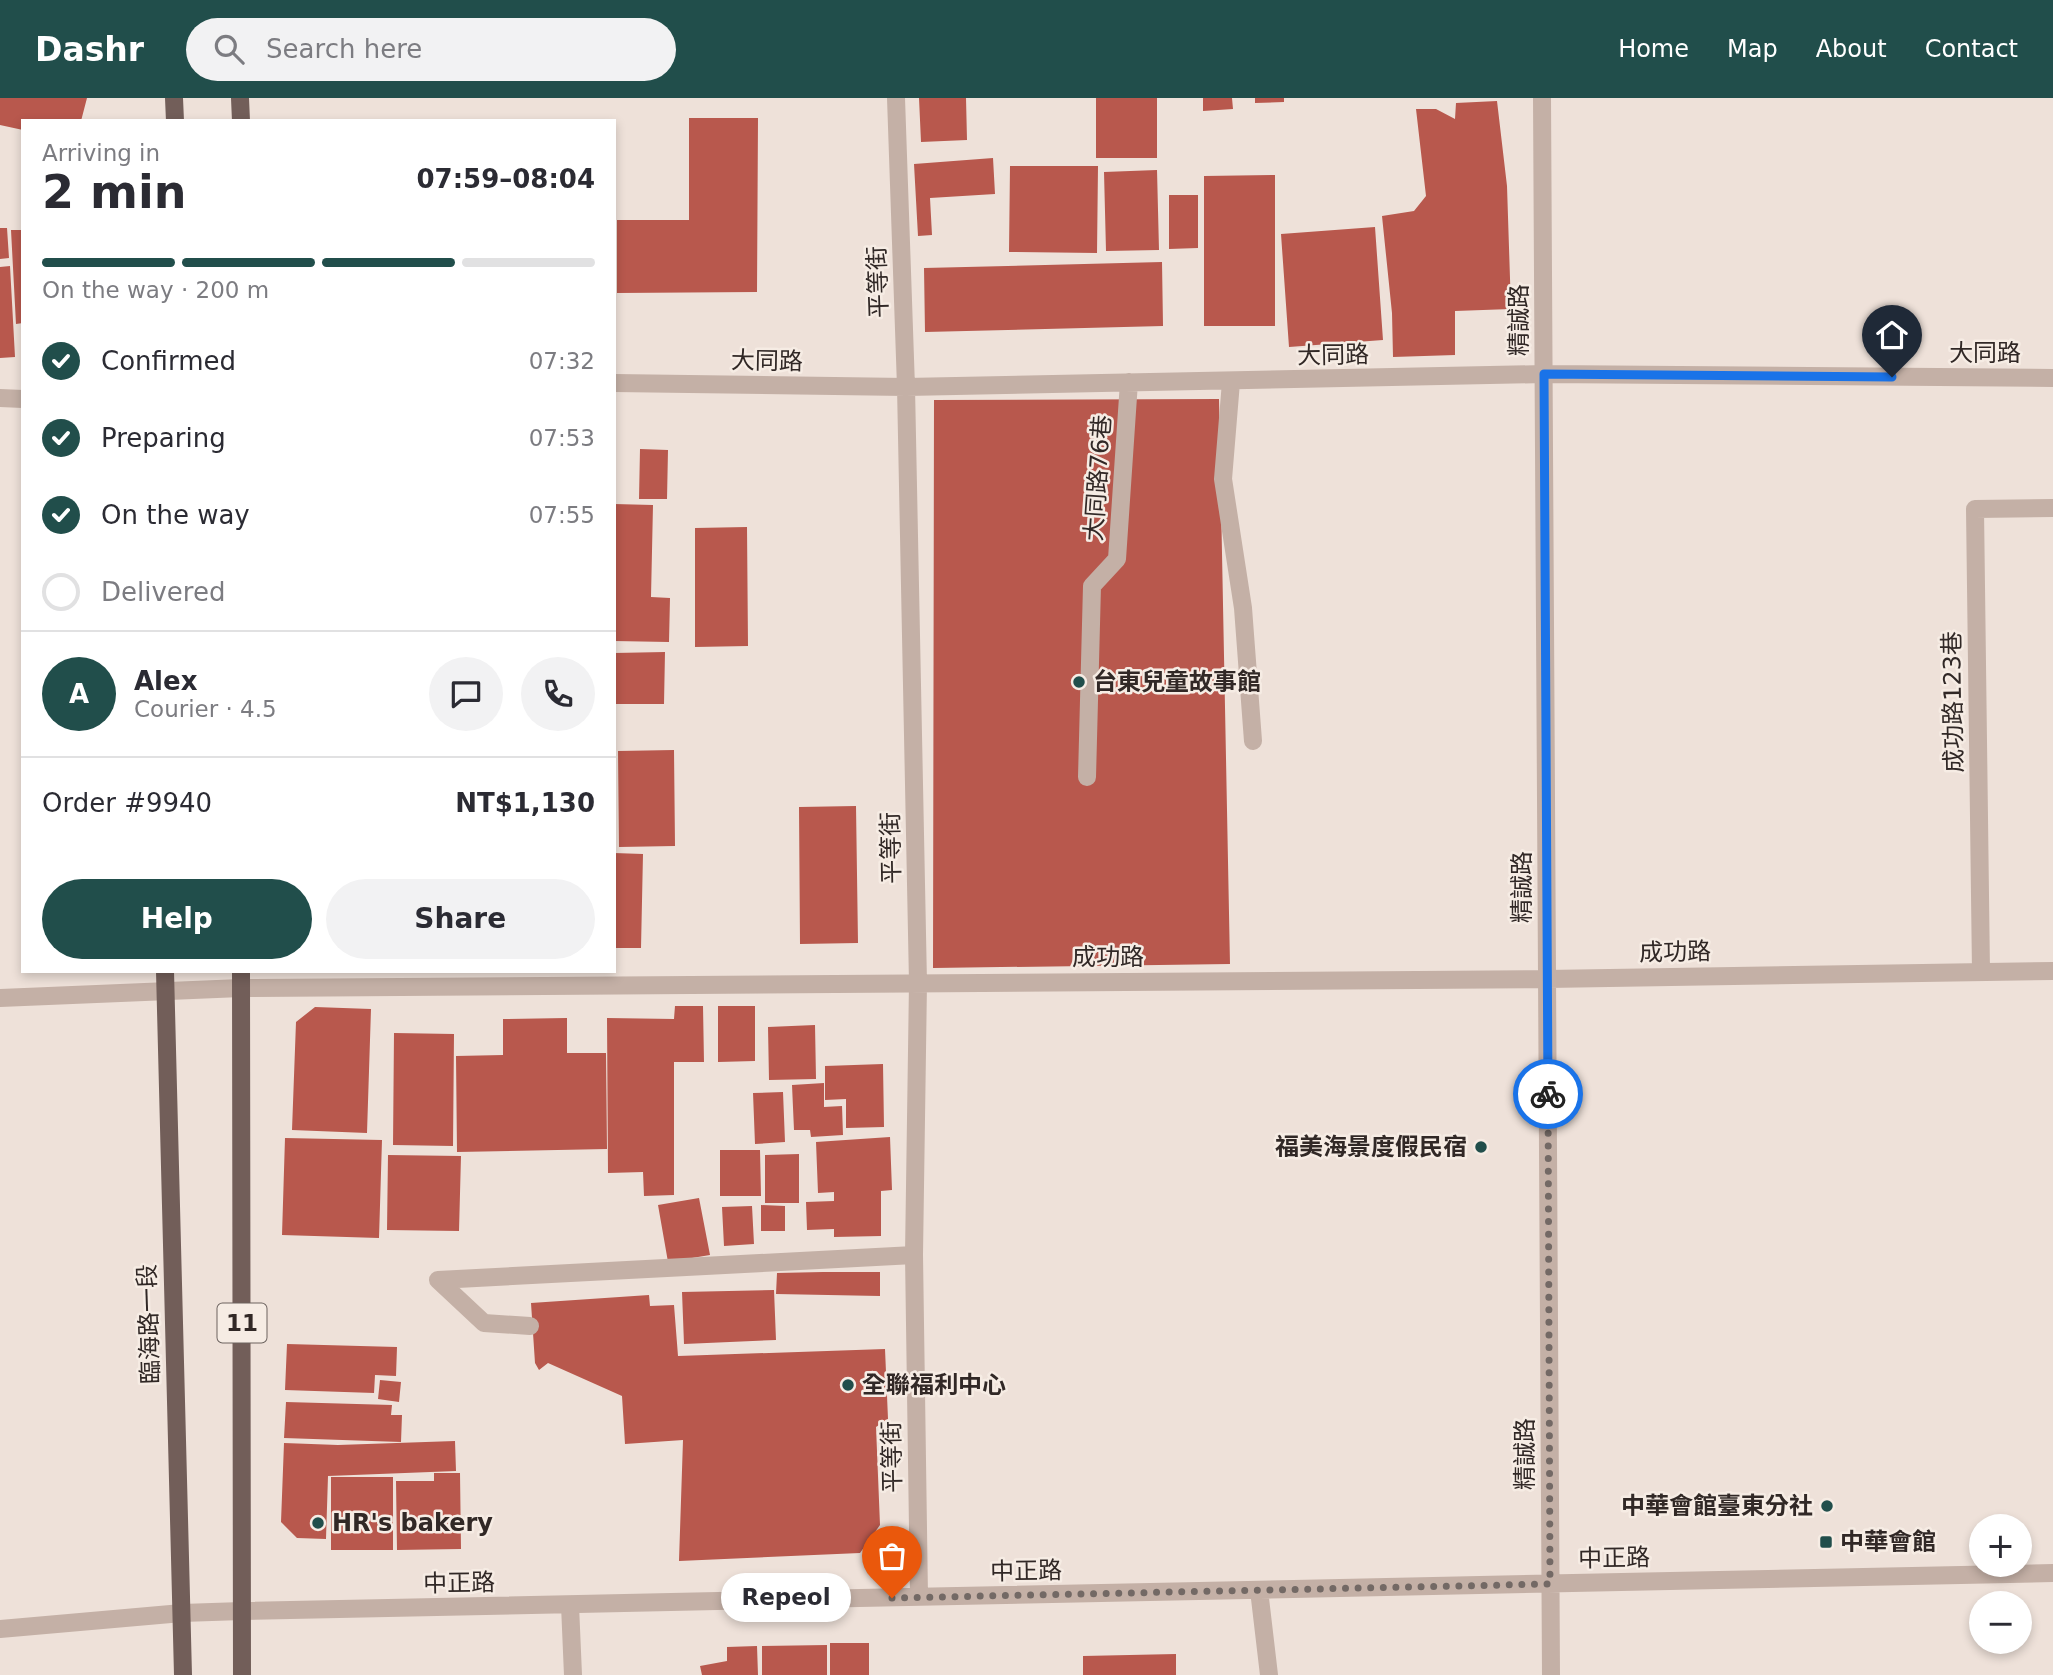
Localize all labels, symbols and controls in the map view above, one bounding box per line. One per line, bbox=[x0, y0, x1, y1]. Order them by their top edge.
search box bbox=[186, 18, 676, 81]
text: Dashr bbox=[35, 30, 144, 69]
icon: search bbox=[210, 30, 248, 68]
text: Search here bbox=[266, 34, 422, 64]
text: Home bbox=[1618, 35, 1689, 63]
text: Map bbox=[1727, 35, 1778, 63]
text: About bbox=[1816, 35, 1887, 63]
text: Contact bbox=[1925, 35, 2018, 63]
text: Arriving in bbox=[42, 140, 160, 166]
text: 07:59–08:04 bbox=[416, 164, 595, 194]
text: 2 min bbox=[42, 165, 186, 219]
street label: 平等街 bbox=[863, 246, 893, 318]
text: On the way · 200 m bbox=[42, 277, 269, 303]
street label: 精誠路 bbox=[1505, 284, 1533, 356]
pin bbox=[1862, 305, 1922, 377]
icon: home bbox=[1873, 316, 1911, 354]
street label: 大同路 bbox=[1949, 339, 2021, 367]
street label: 大同路 bbox=[1297, 340, 1369, 370]
icon: check bbox=[42, 342, 80, 380]
text: Confirmed bbox=[101, 346, 236, 376]
street label: 大同路 bbox=[731, 346, 803, 376]
text: 07:32 bbox=[529, 348, 595, 374]
street label: 大同路76巷 bbox=[1080, 414, 1116, 542]
icon: check bbox=[42, 419, 80, 457]
text: Preparing bbox=[101, 423, 226, 453]
text: 07:53 bbox=[529, 425, 595, 451]
icon: check bbox=[42, 496, 80, 534]
text: On the way bbox=[101, 500, 250, 530]
text: 07:55 bbox=[529, 502, 595, 528]
text: Delivered bbox=[101, 577, 225, 607]
street label: 成功路123巷 bbox=[1938, 631, 1968, 773]
button: chat bbox=[429, 657, 503, 731]
button: phone bbox=[521, 657, 595, 731]
text: Alex bbox=[134, 666, 197, 696]
place label: 台東兒童故事館 bbox=[1093, 668, 1261, 696]
marker: 台東兒童故事館 bbox=[1071, 674, 1087, 690]
text: A bbox=[69, 679, 89, 709]
text: Courier · 4.5 bbox=[134, 696, 277, 722]
text: Order #9940 bbox=[42, 788, 212, 818]
text: NT$1,130 bbox=[455, 788, 595, 818]
street label: 平等街 bbox=[876, 812, 906, 884]
street label: 精誠路 bbox=[1508, 851, 1536, 923]
button: Help bbox=[42, 879, 312, 959]
button: Share bbox=[326, 879, 595, 959]
street label: 成功路 bbox=[1639, 937, 1711, 967]
street label: 成功路 bbox=[1072, 943, 1144, 971]
courier bbox=[1513, 1059, 1583, 1129]
icon: bike bbox=[1529, 1075, 1567, 1113]
place label: 福美海景度假民宿 bbox=[1275, 1133, 1467, 1161]
marker: 福美海景度假民宿 bbox=[1473, 1139, 1489, 1155]
street label: 臨海路一段 bbox=[133, 1264, 165, 1384]
road number: 11 bbox=[218, 1304, 266, 1342]
place label: 全聯福利中心 bbox=[862, 1371, 1006, 1399]
marker: 全聯福利中心 bbox=[840, 1377, 856, 1393]
street label: 精誠路 bbox=[1511, 1418, 1539, 1490]
street label: 平等街 bbox=[877, 1421, 907, 1493]
place label: 中華會館臺東分社 bbox=[1621, 1492, 1813, 1520]
marker: 中華會館臺東分社 bbox=[1819, 1498, 1835, 1514]
place label: HR's bakery bbox=[332, 1509, 493, 1537]
map controls bbox=[1969, 1514, 2032, 1654]
button: + bbox=[1969, 1514, 2032, 1577]
marker: HR's bakery bbox=[310, 1515, 326, 1531]
pin bbox=[862, 1526, 922, 1598]
place label: 中華會館 bbox=[1840, 1528, 1936, 1556]
marker: 中華會館 bbox=[1818, 1534, 1834, 1550]
icon: bag bbox=[873, 1537, 911, 1575]
street label: 中正路 bbox=[1578, 1543, 1650, 1573]
street label: 中正路 bbox=[990, 1556, 1062, 1586]
street label: 中正路 bbox=[423, 1568, 495, 1598]
callout: Repeol bbox=[720, 1574, 850, 1622]
text: Repeol bbox=[741, 1584, 831, 1610]
button: − bbox=[1969, 1591, 2032, 1654]

